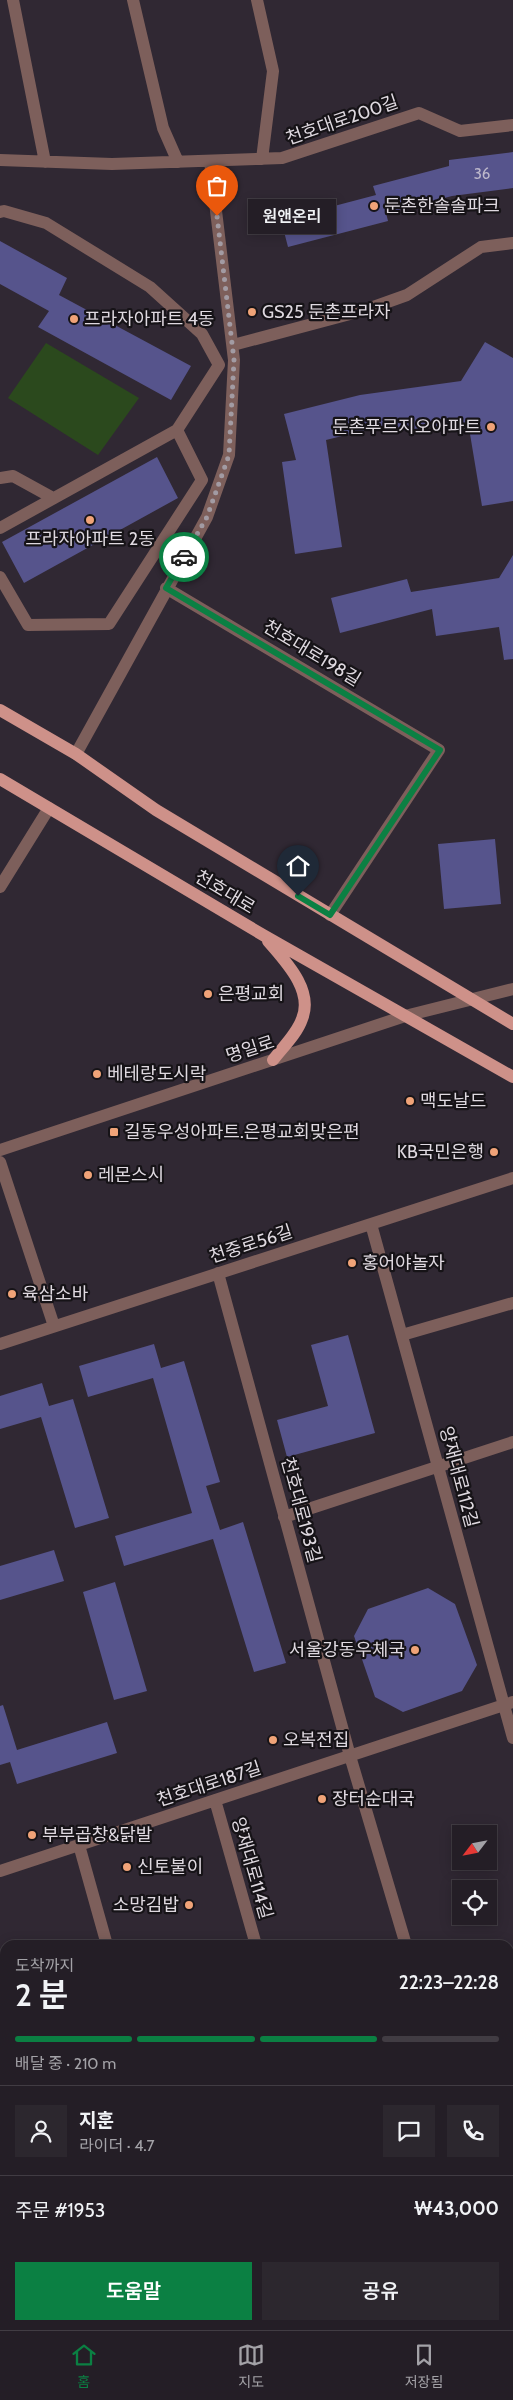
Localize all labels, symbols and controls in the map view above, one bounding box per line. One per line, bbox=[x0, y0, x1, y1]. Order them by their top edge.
street label: 천호대로200길 bbox=[283, 90, 401, 150]
pin bbox=[196, 165, 238, 216]
house number: 36 bbox=[474, 165, 490, 183]
icon: bag bbox=[203, 172, 231, 200]
place label: 둔촌한솔솔파크 bbox=[384, 195, 500, 217]
callout: 원앤온리 bbox=[247, 198, 334, 234]
marker: 둔촌한솔솔파크 bbox=[368, 200, 380, 212]
text: 원앤온리 bbox=[263, 207, 321, 226]
place label: GS25 둔촌프라자 bbox=[262, 301, 391, 323]
marker: GS25 둔촌프라자 bbox=[246, 306, 258, 318]
place label: 프라자아파트 4동 bbox=[84, 308, 214, 330]
marker: 프라자아파트 4동 bbox=[68, 313, 80, 325]
place label: 둔촌푸르지오아파트 bbox=[332, 416, 481, 438]
marker: 둔촌푸르지오아파트 bbox=[485, 421, 497, 433]
marker: 프라자아파트 2동 bbox=[84, 514, 96, 526]
place label: 프라자아파트 2동 bbox=[25, 528, 155, 550]
courier bbox=[159, 532, 209, 582]
icon: car bbox=[170, 543, 198, 571]
street label: 천호대로198길 bbox=[259, 615, 365, 691]
pin bbox=[277, 845, 319, 896]
icon: home bbox=[284, 852, 312, 880]
street label: 천호대로 bbox=[191, 866, 259, 918]
place label: 은평교회 bbox=[218, 983, 284, 1005]
marker: 은평교회 bbox=[202, 988, 214, 1000]
street label: 명일로 bbox=[223, 1031, 277, 1067]
place label: 베테랑도시락 bbox=[107, 1063, 206, 1085]
marker: 베테랑도시락 bbox=[91, 1068, 103, 1080]
place label: 맥도날드 bbox=[420, 1090, 486, 1112]
marker: 맥도날드 bbox=[404, 1095, 416, 1107]
place label: 길동우성아파트.은평교회맞은편 bbox=[124, 1121, 360, 1143]
marker: 길동우성아파트.은평교회맞은편 bbox=[108, 1126, 120, 1138]
place label: KB국민은행 bbox=[397, 1141, 484, 1163]
marker: KB국민은행 bbox=[488, 1146, 500, 1158]
place label: 레몬스시 bbox=[98, 1164, 164, 1186]
marker: 레몬스시 bbox=[82, 1169, 94, 1181]
street label: 천중로56길 bbox=[207, 1220, 295, 1268]
place label: 홍어야놀자 bbox=[362, 1252, 445, 1274]
marker: 홍어야놀자 bbox=[346, 1257, 358, 1269]
place label: 육삼소바 bbox=[22, 1283, 89, 1305]
marker: 육삼소바 bbox=[6, 1288, 18, 1300]
street label: 양재대로112길 bbox=[435, 1424, 483, 1530]
street label: 천호대로193길 bbox=[276, 1455, 326, 1565]
place label: 서울강동우체국 bbox=[289, 1639, 405, 1661]
marker: 서울강동우체국 bbox=[409, 1644, 421, 1656]
place label: 오복전집 bbox=[283, 1729, 349, 1751]
marker: 오복전집 bbox=[267, 1734, 279, 1746]
street label: 천호대로187길 bbox=[154, 1757, 264, 1811]
place label: 장터순대국 bbox=[332, 1788, 415, 1810]
marker: 장터순대국 bbox=[316, 1793, 328, 1805]
street label: 양재대로114길 bbox=[227, 1815, 277, 1921]
place label: 부부곱창&닭발 bbox=[42, 1824, 152, 1846]
north arrow bbox=[452, 1825, 498, 1870]
map controls bbox=[452, 1825, 497, 1925]
marker: 부부곱창&닭발 bbox=[26, 1829, 38, 1841]
place label: 신토불이 bbox=[137, 1856, 203, 1878]
marker: 신토불이 bbox=[121, 1861, 133, 1873]
button: locate bbox=[452, 1880, 497, 1925]
place label: 소망김밥 bbox=[113, 1894, 179, 1916]
marker: 소망김밥 bbox=[183, 1899, 195, 1911]
text: 도착까지 bbox=[15, 1956, 74, 1975]
text: 22:23–22:28 bbox=[399, 1971, 499, 1994]
text: 2 분 bbox=[15, 1975, 69, 2014]
text: 배달 중 · 210 m bbox=[15, 2054, 116, 2073]
button: person bbox=[15, 2105, 67, 2157]
button: chat bbox=[383, 2105, 435, 2157]
button: phone bbox=[447, 2105, 499, 2157]
text: 지훈 bbox=[79, 2109, 114, 2132]
text: 라이더 · 4.7 bbox=[79, 2136, 155, 2155]
text: ₩43,000 bbox=[414, 2197, 499, 2220]
text: 주문 #1953 bbox=[15, 2199, 105, 2222]
button: 도움말 bbox=[15, 2262, 252, 2320]
button: 공유 bbox=[262, 2262, 499, 2320]
tab: 홈 bbox=[70, 2341, 98, 2391]
tab: 지도 bbox=[237, 2341, 265, 2391]
tab: 저장됨 bbox=[405, 2341, 443, 2391]

